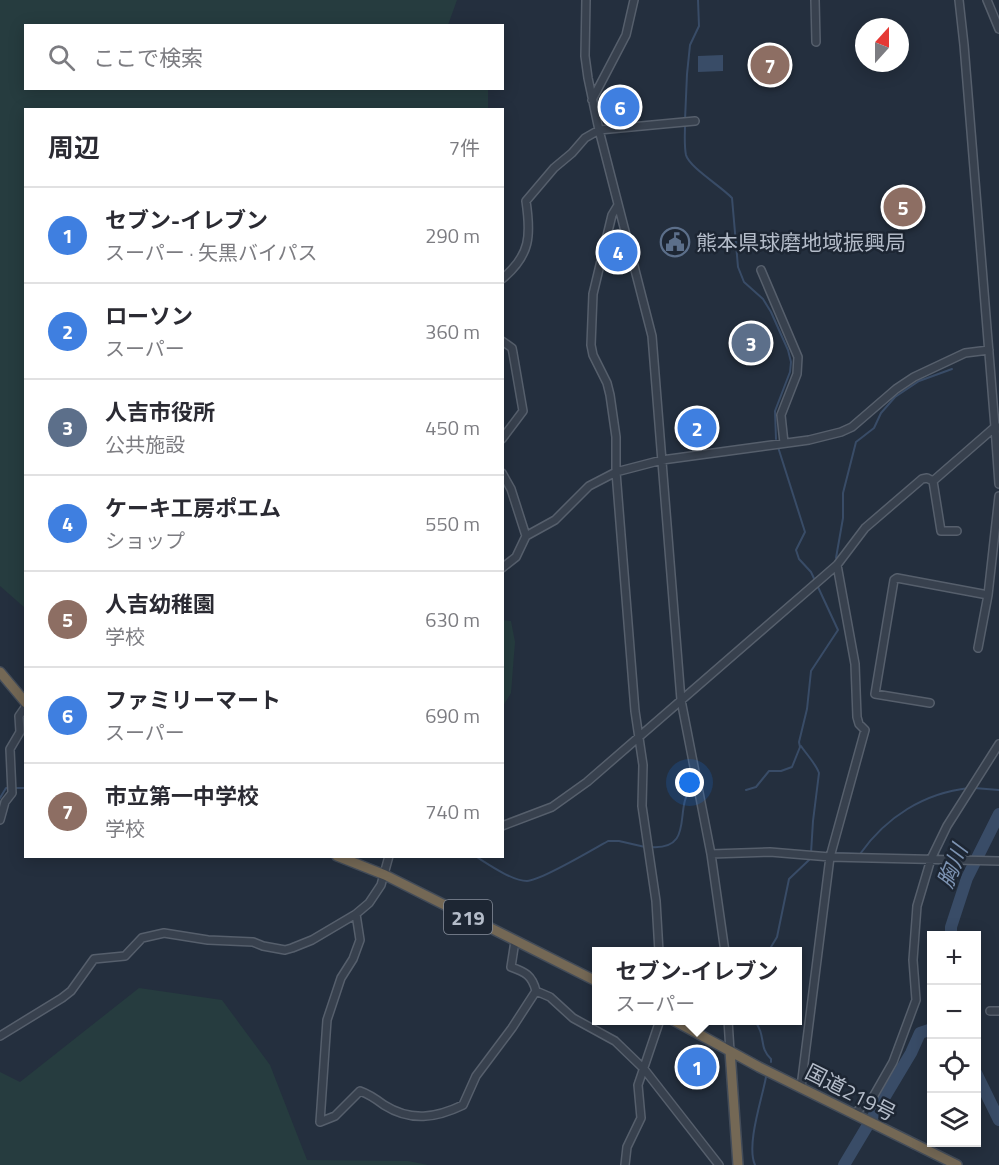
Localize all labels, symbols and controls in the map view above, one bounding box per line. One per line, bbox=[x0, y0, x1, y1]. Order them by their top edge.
north arrow bbox=[855, 18, 909, 72]
search box bbox=[24, 24, 504, 90]
icon: search bbox=[45, 41, 78, 74]
text: ここで検索 bbox=[93, 41, 203, 75]
pin: 7 bbox=[750, 42, 790, 88]
pin: 6 bbox=[600, 84, 640, 130]
text: 周辺 bbox=[48, 128, 100, 167]
text: 7件 bbox=[449, 132, 480, 163]
pin: 5 bbox=[884, 184, 922, 230]
text: セブン-イレブン bbox=[105, 203, 268, 237]
text: 1 bbox=[62, 220, 73, 251]
text: 290 m bbox=[425, 220, 480, 251]
public building icon: 熊本県球磨地域振興局 bbox=[659, 226, 691, 258]
place label: 熊本県球磨地域振興局 bbox=[696, 226, 906, 258]
pin: 4 bbox=[598, 230, 638, 274]
text: スーパー · 矢黒バイパス bbox=[105, 237, 318, 268]
text: ローソン bbox=[105, 299, 193, 333]
text: 2 bbox=[62, 316, 73, 347]
text: 360 m bbox=[425, 316, 480, 347]
pin: 3 bbox=[732, 320, 771, 366]
text: スーパー bbox=[105, 333, 185, 364]
text: 人吉市役所 bbox=[105, 395, 215, 429]
pin: 2 bbox=[678, 406, 716, 450]
text: 3 bbox=[62, 412, 73, 443]
text: 450 m bbox=[425, 412, 480, 443]
text: 公共施設 bbox=[105, 429, 185, 460]
text: ケーキ工房ポエム bbox=[105, 491, 281, 525]
text: 4 bbox=[62, 508, 73, 539]
text: 550 m bbox=[425, 508, 480, 539]
text: ショップ bbox=[105, 525, 185, 556]
text: 人吉幼稚園 bbox=[105, 587, 215, 621]
text: 5 bbox=[62, 604, 73, 635]
text: 630 m bbox=[425, 604, 480, 635]
text: 学校 bbox=[105, 621, 145, 652]
text: ファミリーマート bbox=[105, 683, 281, 717]
text: 6 bbox=[62, 700, 73, 731]
text: 690 m bbox=[425, 700, 480, 731]
text: スーパー bbox=[105, 717, 185, 748]
your location bbox=[675, 768, 704, 797]
text: 市立第一中学校 bbox=[105, 779, 259, 813]
text: 7 bbox=[62, 796, 73, 827]
text: 740 m bbox=[425, 796, 480, 827]
text: 学校 bbox=[105, 813, 145, 844]
water label: 胸川 bbox=[928, 837, 977, 893]
road number: 219 bbox=[444, 900, 492, 934]
map controls bbox=[927, 931, 981, 1147]
button: + bbox=[927, 931, 981, 985]
popup bbox=[592, 947, 802, 1025]
text: セブン-イレブン bbox=[616, 954, 778, 988]
button: − bbox=[927, 985, 981, 1039]
text: スーパー bbox=[616, 988, 695, 1019]
button: locate bbox=[927, 1039, 981, 1093]
pin: 1 bbox=[678, 1044, 716, 1090]
street label: 国道219号 bbox=[800, 1055, 902, 1129]
button: layers bbox=[927, 1093, 981, 1147]

